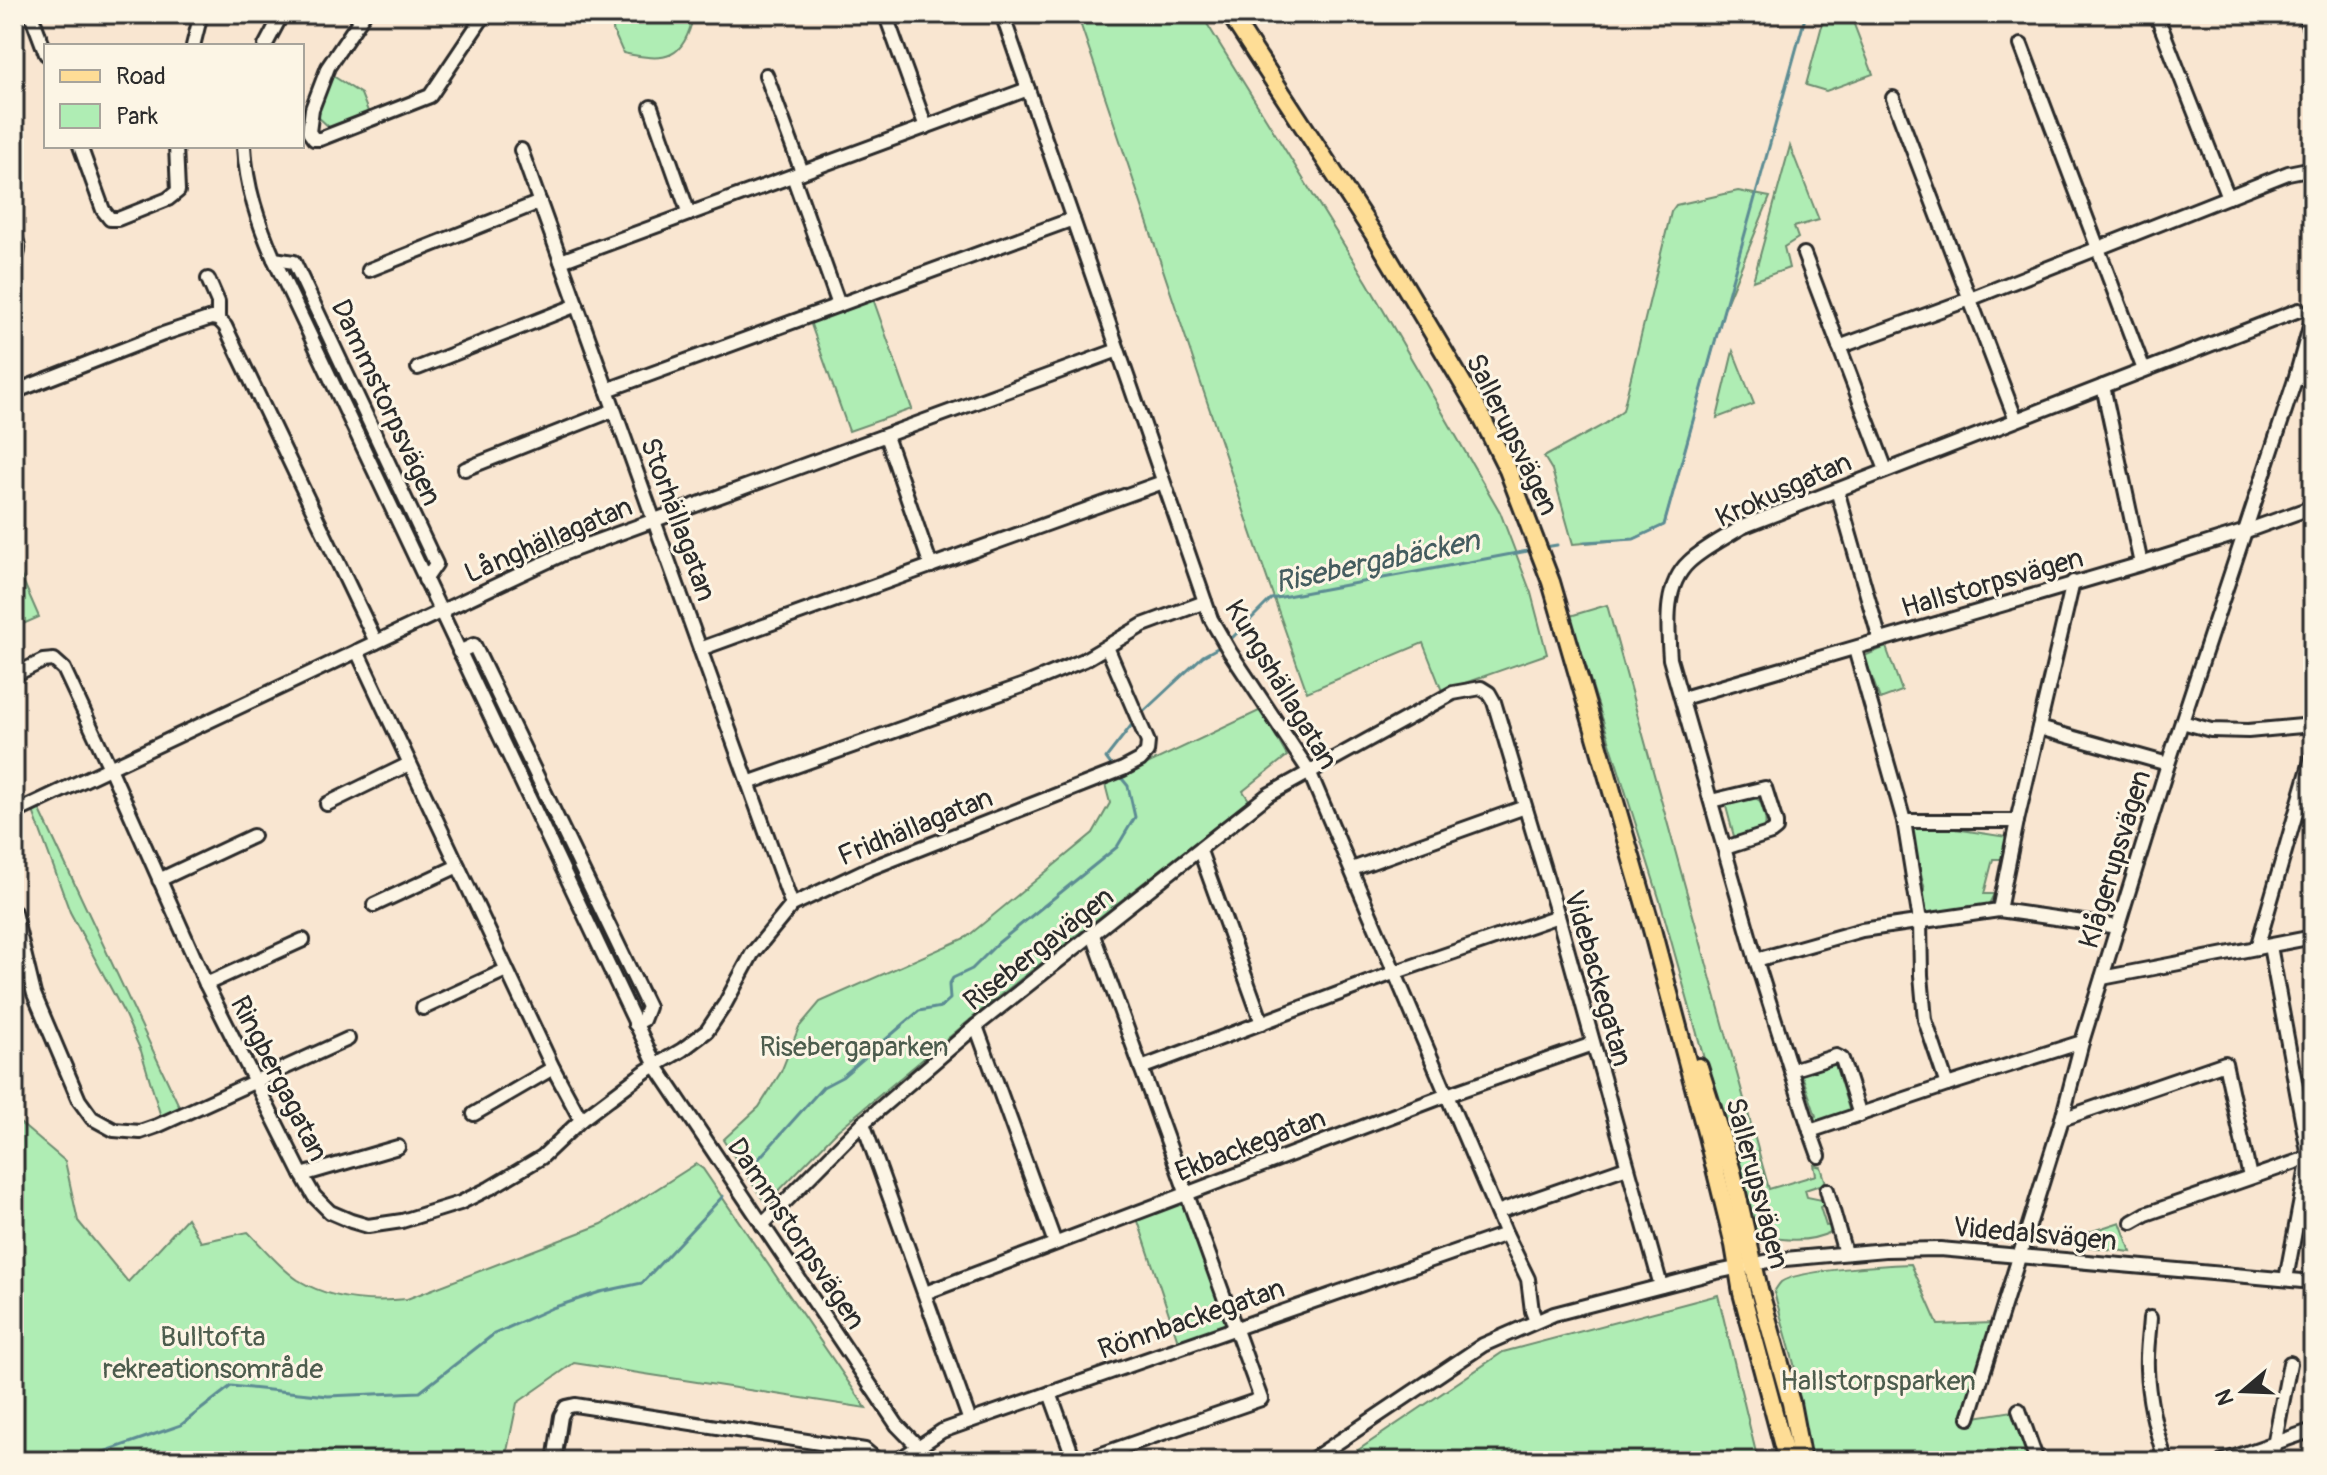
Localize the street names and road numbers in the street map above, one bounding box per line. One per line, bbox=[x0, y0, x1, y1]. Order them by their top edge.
street label: Dammstorpsvägen bbox=[323, 294, 449, 511]
street label: Sallerupsvägen bbox=[1457, 348, 1566, 521]
street label: Storhällagatan bbox=[632, 433, 723, 606]
street label: Krokusgatan bbox=[1710, 445, 1857, 536]
street label: Långhällagatan bbox=[459, 489, 638, 591]
street label: Hallstorpsvägen bbox=[1897, 541, 2087, 626]
street label: Kungshällagatan bbox=[1216, 594, 1345, 776]
street label: Klågerupsvägen bbox=[2072, 766, 2159, 953]
street label: Fridhällagatan bbox=[833, 780, 998, 874]
street label: Risebergavägen bbox=[957, 880, 1121, 1019]
street label: Videbackegatan bbox=[1556, 886, 1639, 1071]
street label: Ringbergagatan bbox=[222, 990, 335, 1167]
street label: Sallerupsvägen bbox=[1717, 1094, 1796, 1273]
street label: Ekbackegatan bbox=[1170, 1101, 1331, 1190]
street label: Dammstorpsvägen bbox=[719, 1131, 873, 1336]
street label: Videdalsvägen bbox=[1951, 1210, 2118, 1259]
street label: Rönnbackegatan bbox=[1093, 1271, 1290, 1368]

